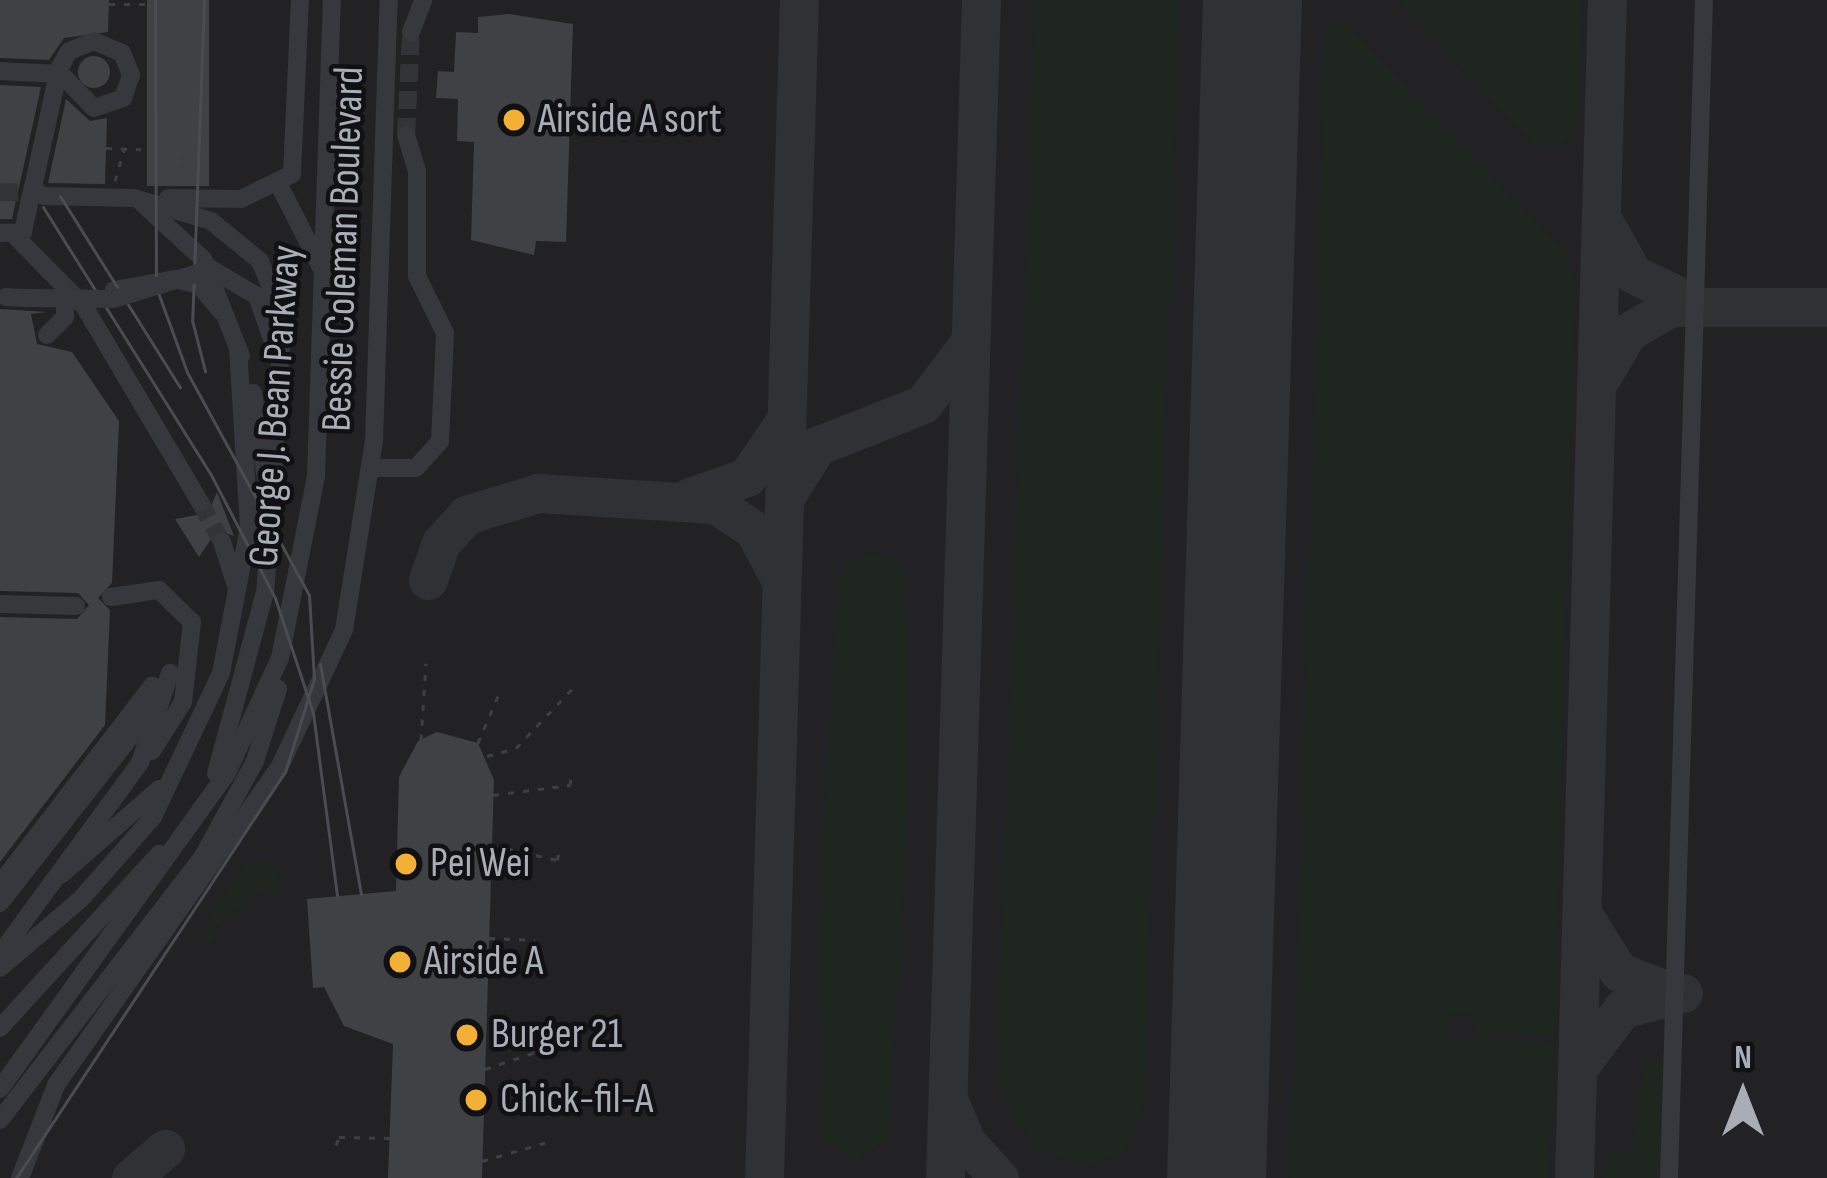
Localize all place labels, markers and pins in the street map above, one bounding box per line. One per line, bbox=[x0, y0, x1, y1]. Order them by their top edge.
place label: Airside A sort bbox=[538, 95, 722, 145]
marker: Airside A sort bbox=[501, 107, 527, 133]
place label: Pei Wei bbox=[430, 839, 530, 889]
marker: Pei Wei bbox=[393, 851, 419, 877]
place label: Airside A bbox=[424, 937, 543, 987]
marker: Airside A bbox=[387, 949, 413, 975]
place label: Burger 21 bbox=[491, 1010, 623, 1060]
marker: Burger 21 bbox=[454, 1022, 480, 1048]
place label: Chick-fil-A bbox=[500, 1075, 653, 1125]
marker: Chick-fil-A bbox=[463, 1087, 489, 1113]

